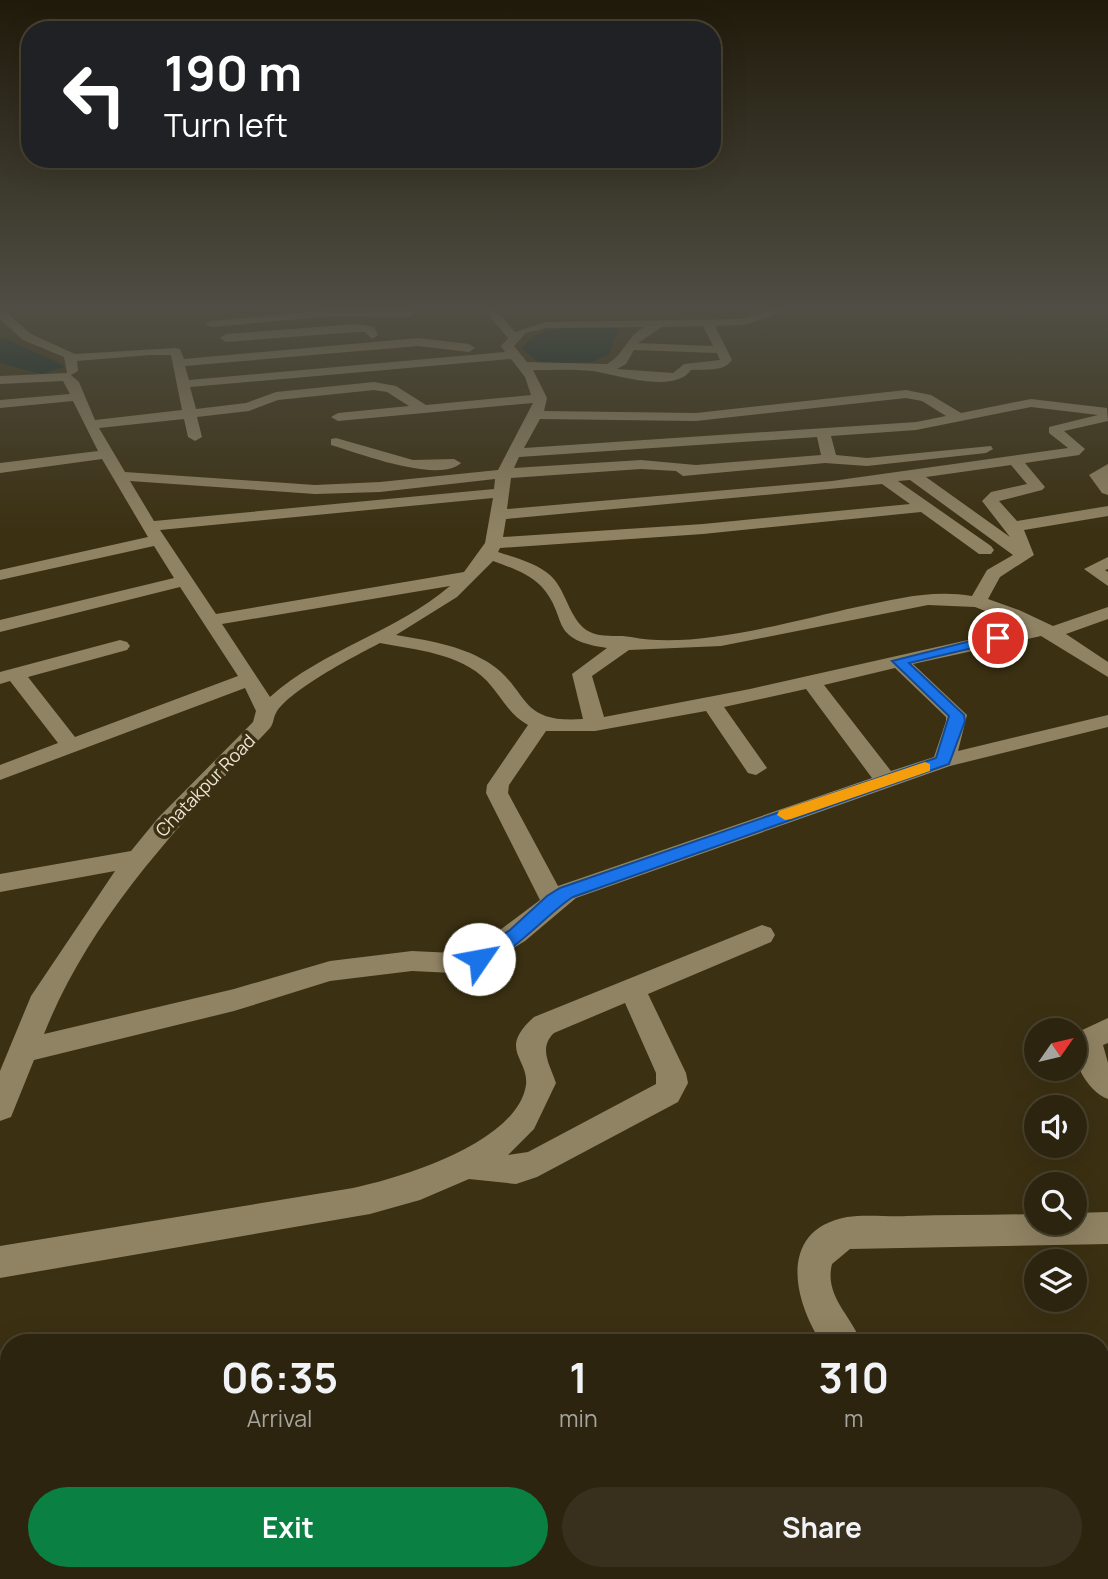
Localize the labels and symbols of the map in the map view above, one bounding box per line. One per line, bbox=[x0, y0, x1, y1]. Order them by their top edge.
pin bbox=[968, 608, 1028, 668]
street label: Chatakpur Road bbox=[150, 729, 260, 841]
position arrow bbox=[442, 922, 516, 996]
north arrow bbox=[1024, 1018, 1087, 1082]

